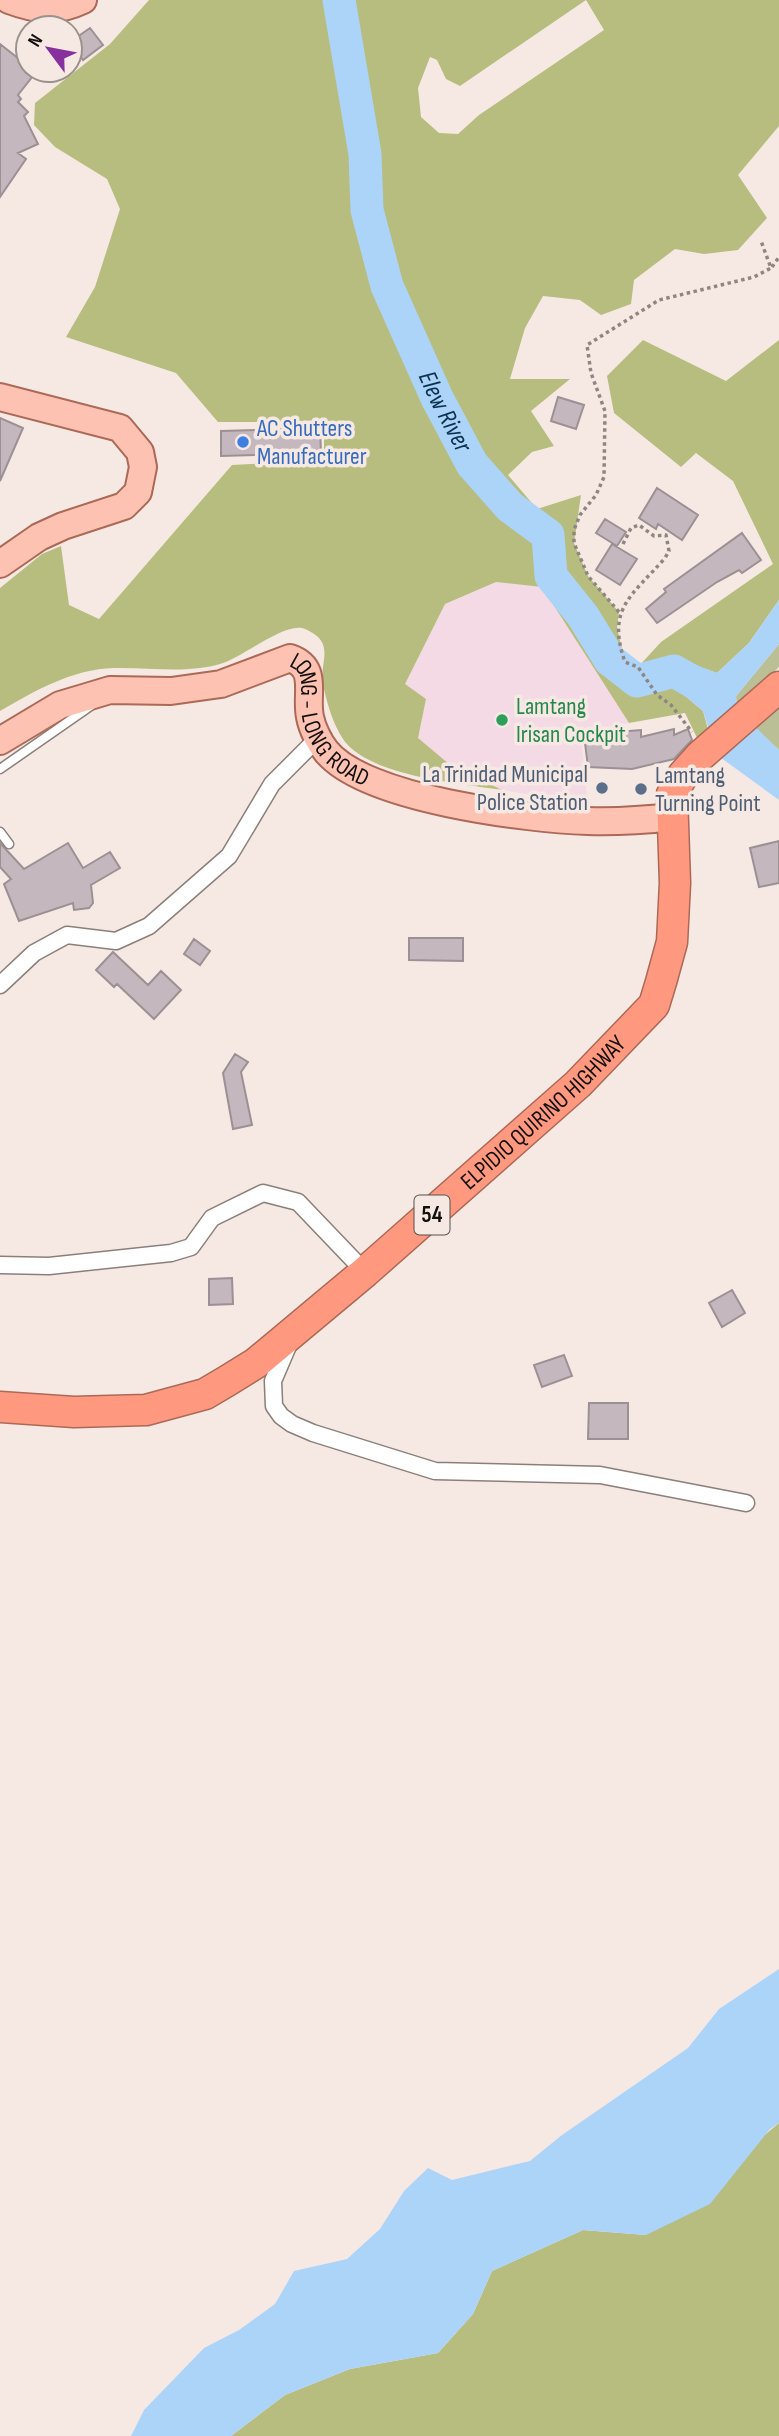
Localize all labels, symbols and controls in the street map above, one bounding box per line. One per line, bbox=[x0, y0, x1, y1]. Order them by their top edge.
north arrow bbox=[14, 14, 84, 84]
text: N bbox=[23, 30, 48, 51]
water label: Elew River bbox=[411, 366, 479, 459]
place label: AC Shutters Manufacturer bbox=[256, 414, 367, 471]
marker: AC Shutters Manufacturer bbox=[235, 434, 251, 450]
street label: LONG - LONG ROAD bbox=[285, 646, 374, 792]
place label: Lamtang Irisan Cockpit bbox=[516, 692, 626, 749]
marker: Lamtang Irisan Cockpit bbox=[494, 712, 510, 728]
place label: La Trinidad Municipal Police Station bbox=[422, 760, 588, 817]
place label: Lamtang Turning Point bbox=[655, 761, 761, 818]
marker: La Trinidad Municipal Police Station bbox=[594, 780, 610, 796]
marker: Lamtang Turning Point bbox=[633, 781, 649, 797]
street label: ELPIDIO QUIRINO HIGHWAY bbox=[454, 1029, 631, 1196]
road number: 54 bbox=[414, 1196, 450, 1234]

